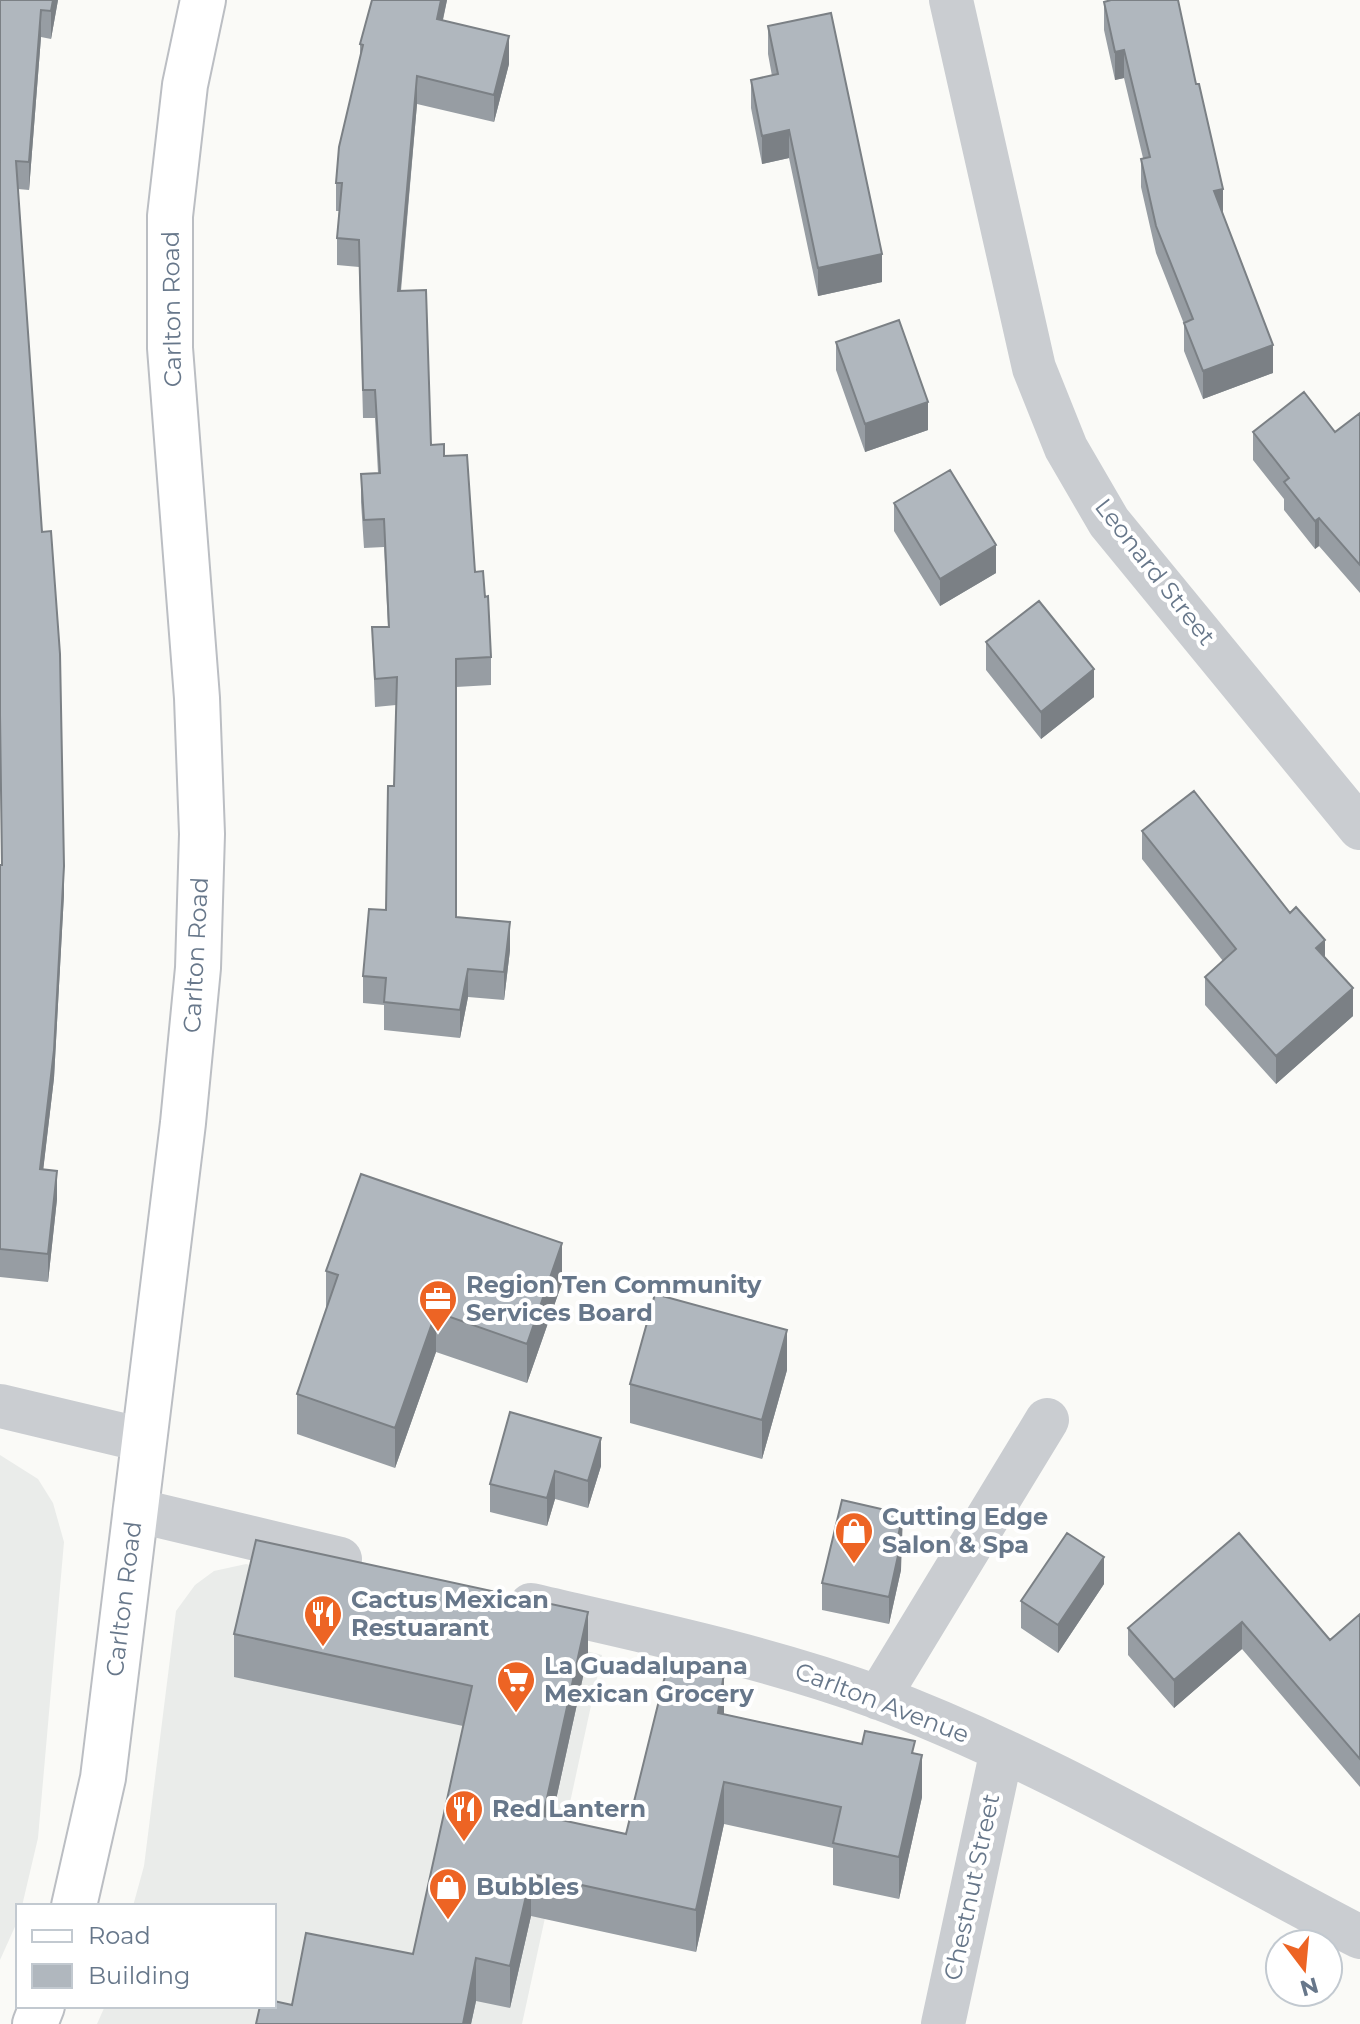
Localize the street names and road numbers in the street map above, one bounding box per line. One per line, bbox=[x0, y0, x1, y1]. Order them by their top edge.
street label: Carlton Road bbox=[156, 231, 187, 387]
street label: Leonard Street bbox=[1089, 493, 1222, 651]
street label: Carlton Road bbox=[177, 876, 214, 1034]
street label: Carlton Road bbox=[100, 1520, 147, 1678]
street label: Carlton Avenue bbox=[791, 1656, 973, 1749]
street label: Chestnut Street bbox=[938, 1791, 1006, 1983]

